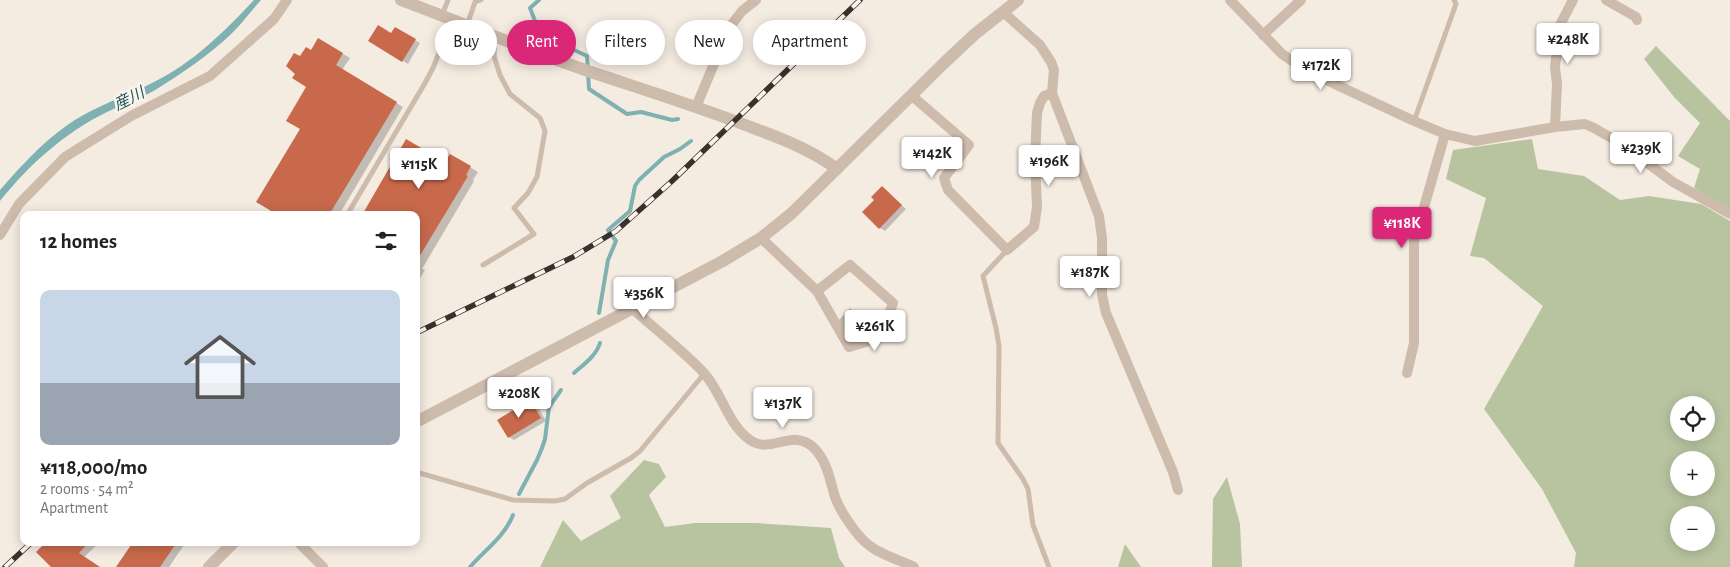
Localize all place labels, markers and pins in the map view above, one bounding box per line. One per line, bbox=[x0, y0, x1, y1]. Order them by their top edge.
pin: ¥248K bbox=[1533, 22, 1603, 65]
pin: ¥172K bbox=[1286, 48, 1356, 91]
pin: ¥239K bbox=[1606, 132, 1676, 174]
pin: ¥142K bbox=[897, 136, 967, 179]
pin: ¥196K bbox=[1014, 144, 1084, 187]
pin: ¥115K bbox=[384, 148, 454, 190]
pin: ¥118K bbox=[1367, 206, 1437, 249]
pin: ¥187K bbox=[1055, 256, 1125, 298]
pin: ¥356K bbox=[609, 276, 679, 319]
pin: ¥261K bbox=[840, 310, 910, 352]
pin: ¥208K bbox=[484, 376, 554, 419]
pin: ¥137K bbox=[748, 386, 818, 429]

